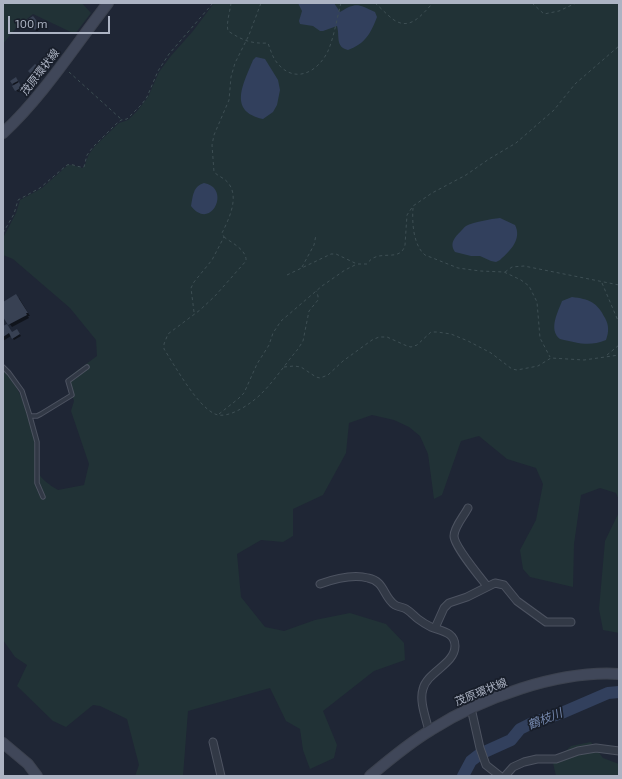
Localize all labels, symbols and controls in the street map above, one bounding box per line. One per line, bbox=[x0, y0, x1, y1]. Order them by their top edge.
scale bar bbox=[10, 8, 112, 34]
text: 100 m bbox=[15, 16, 47, 30]
street label: 茂原環状線 bbox=[18, 46, 62, 98]
street label: 茂原環状線 bbox=[453, 676, 509, 708]
water label: 鶴枝川 bbox=[526, 706, 564, 732]

